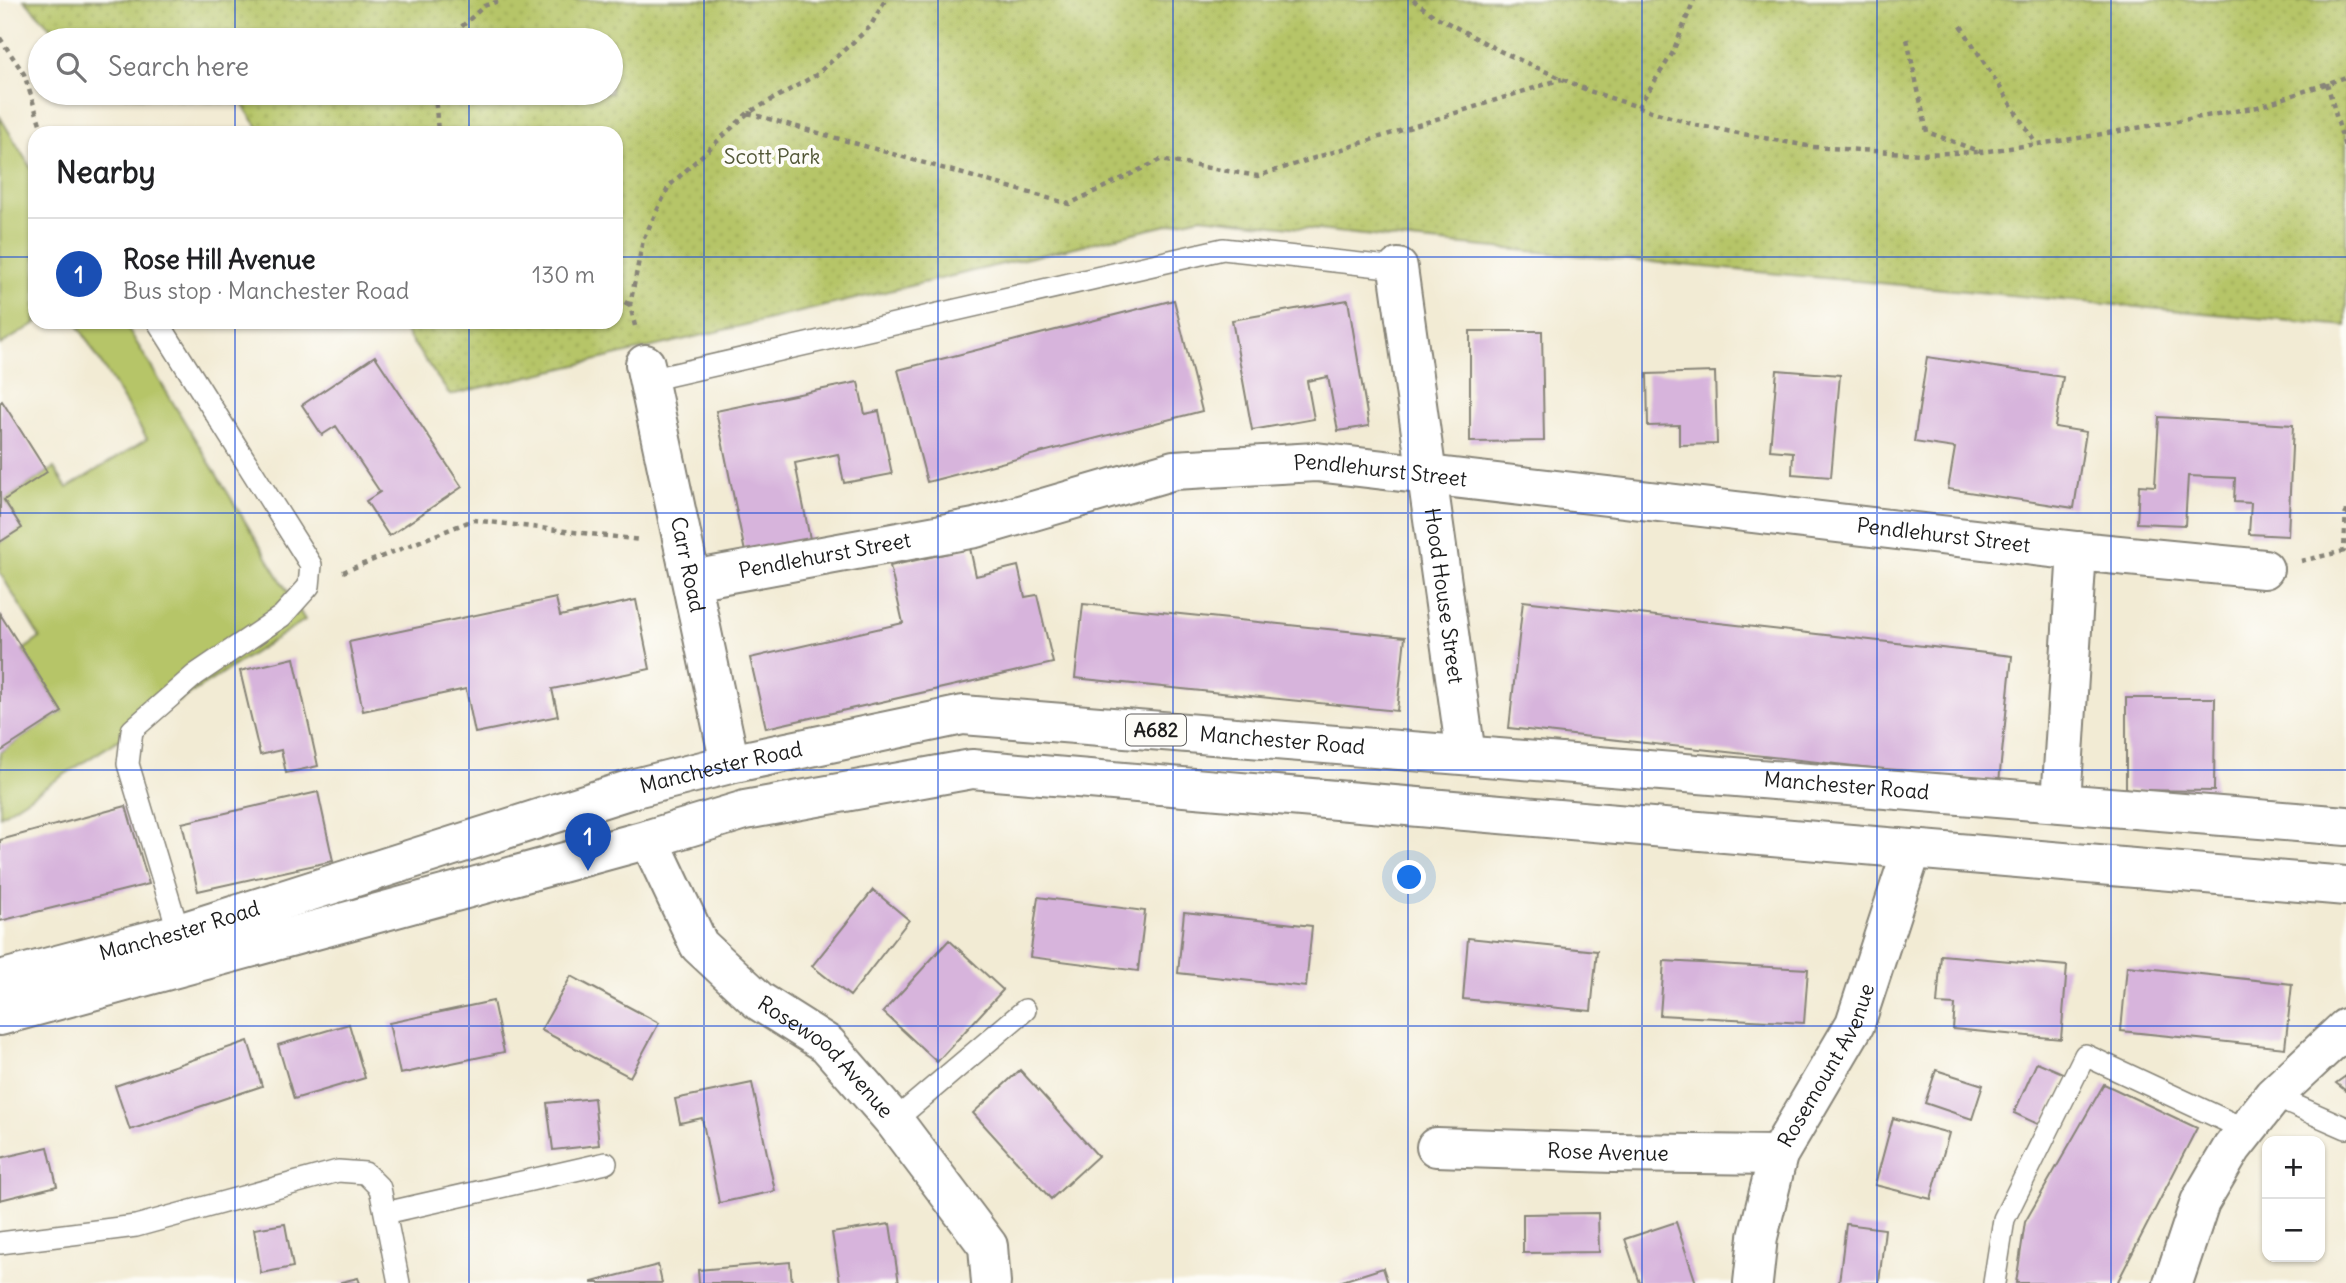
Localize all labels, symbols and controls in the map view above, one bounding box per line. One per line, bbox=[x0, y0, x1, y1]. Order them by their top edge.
search box bbox=[28, 28, 623, 105]
icon: search bbox=[52, 48, 90, 86]
text: Search here bbox=[108, 50, 249, 83]
park label: Scott Park bbox=[724, 143, 820, 170]
text: Nearby bbox=[56, 153, 156, 191]
text: Rose Hill Avenue bbox=[123, 243, 315, 276]
text: 1 bbox=[74, 260, 84, 289]
text: 130 m bbox=[532, 260, 595, 289]
text: Bus stop · Manchester Road bbox=[123, 276, 409, 305]
street label: Pendlehurst Street bbox=[1293, 448, 1469, 493]
street label: Hood House Street bbox=[1419, 506, 1470, 685]
street label: Pendlehurst Street bbox=[1855, 511, 2032, 558]
street label: Carr Road bbox=[665, 514, 711, 615]
street label: Pendlehurst Street bbox=[737, 526, 913, 584]
road number: A682 bbox=[1126, 715, 1186, 746]
street label: Manchester Road bbox=[1199, 720, 1366, 760]
street label: Manchester Road bbox=[637, 735, 804, 799]
street label: Manchester Road bbox=[1763, 765, 1930, 806]
pin: 1 bbox=[565, 813, 611, 871]
your location bbox=[1392, 860, 1426, 894]
street label: Manchester Road bbox=[96, 894, 263, 966]
street label: Rosemount Avenue bbox=[1771, 980, 1880, 1152]
street label: Rosewood Avenue bbox=[753, 990, 899, 1124]
map controls bbox=[2262, 1136, 2325, 1262]
button: + bbox=[2262, 1136, 2325, 1199]
street label: Rose Avenue bbox=[1547, 1137, 1669, 1167]
button: − bbox=[2262, 1199, 2325, 1262]

